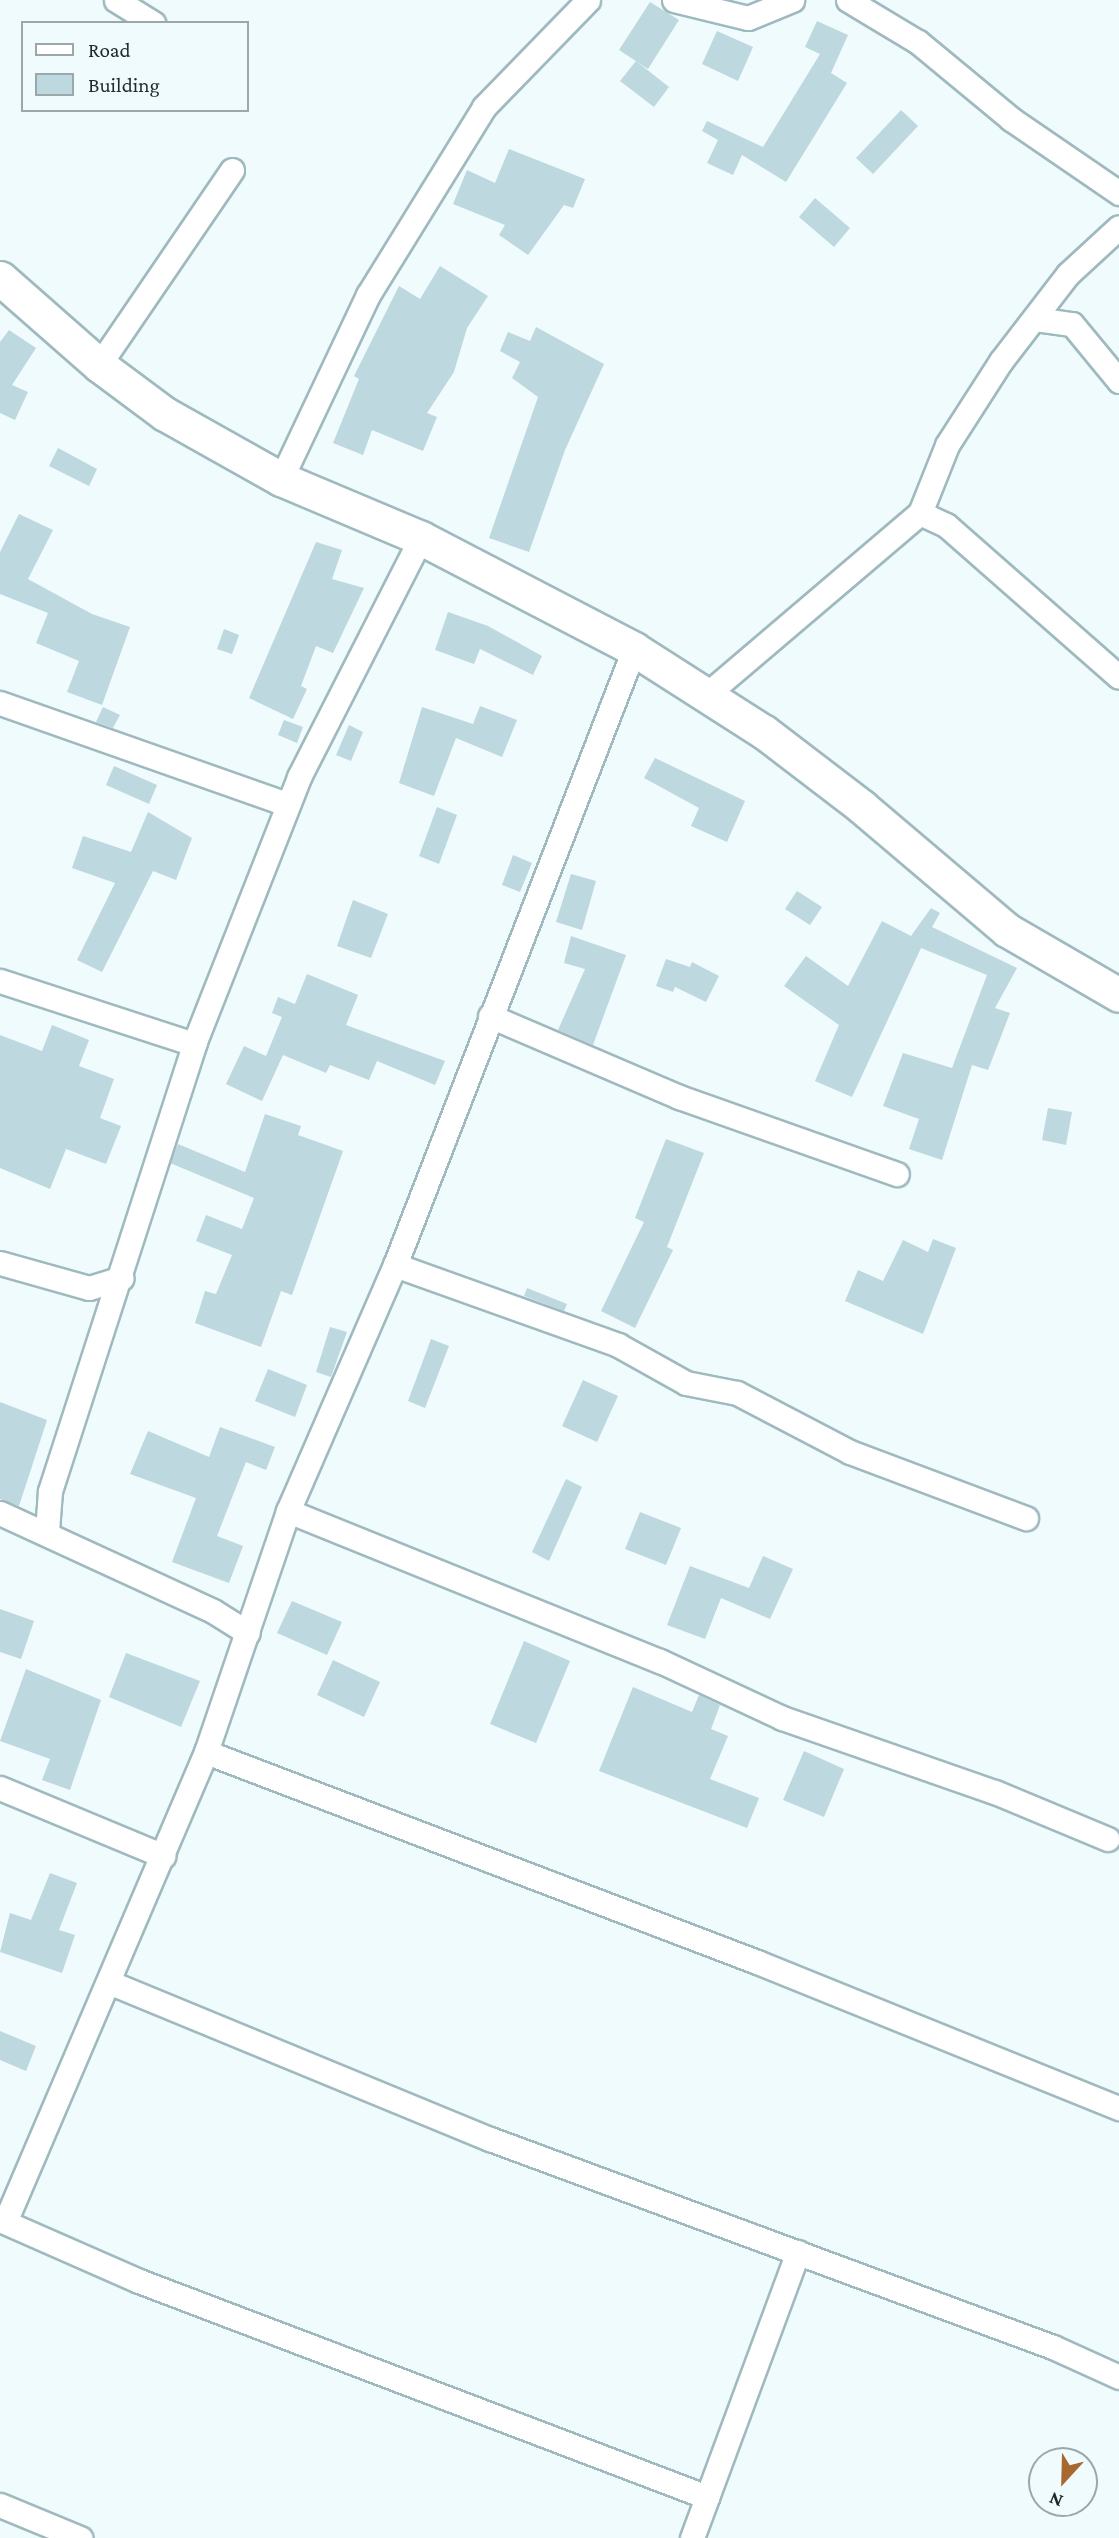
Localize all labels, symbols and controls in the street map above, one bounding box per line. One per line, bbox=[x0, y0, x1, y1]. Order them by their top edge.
legend bbox=[21, 21, 248, 112]
text: Road bbox=[88, 38, 131, 62]
text: Building bbox=[88, 73, 160, 97]
north arrow bbox=[1028, 2447, 1098, 2517]
text: N bbox=[1046, 2488, 1066, 2512]

